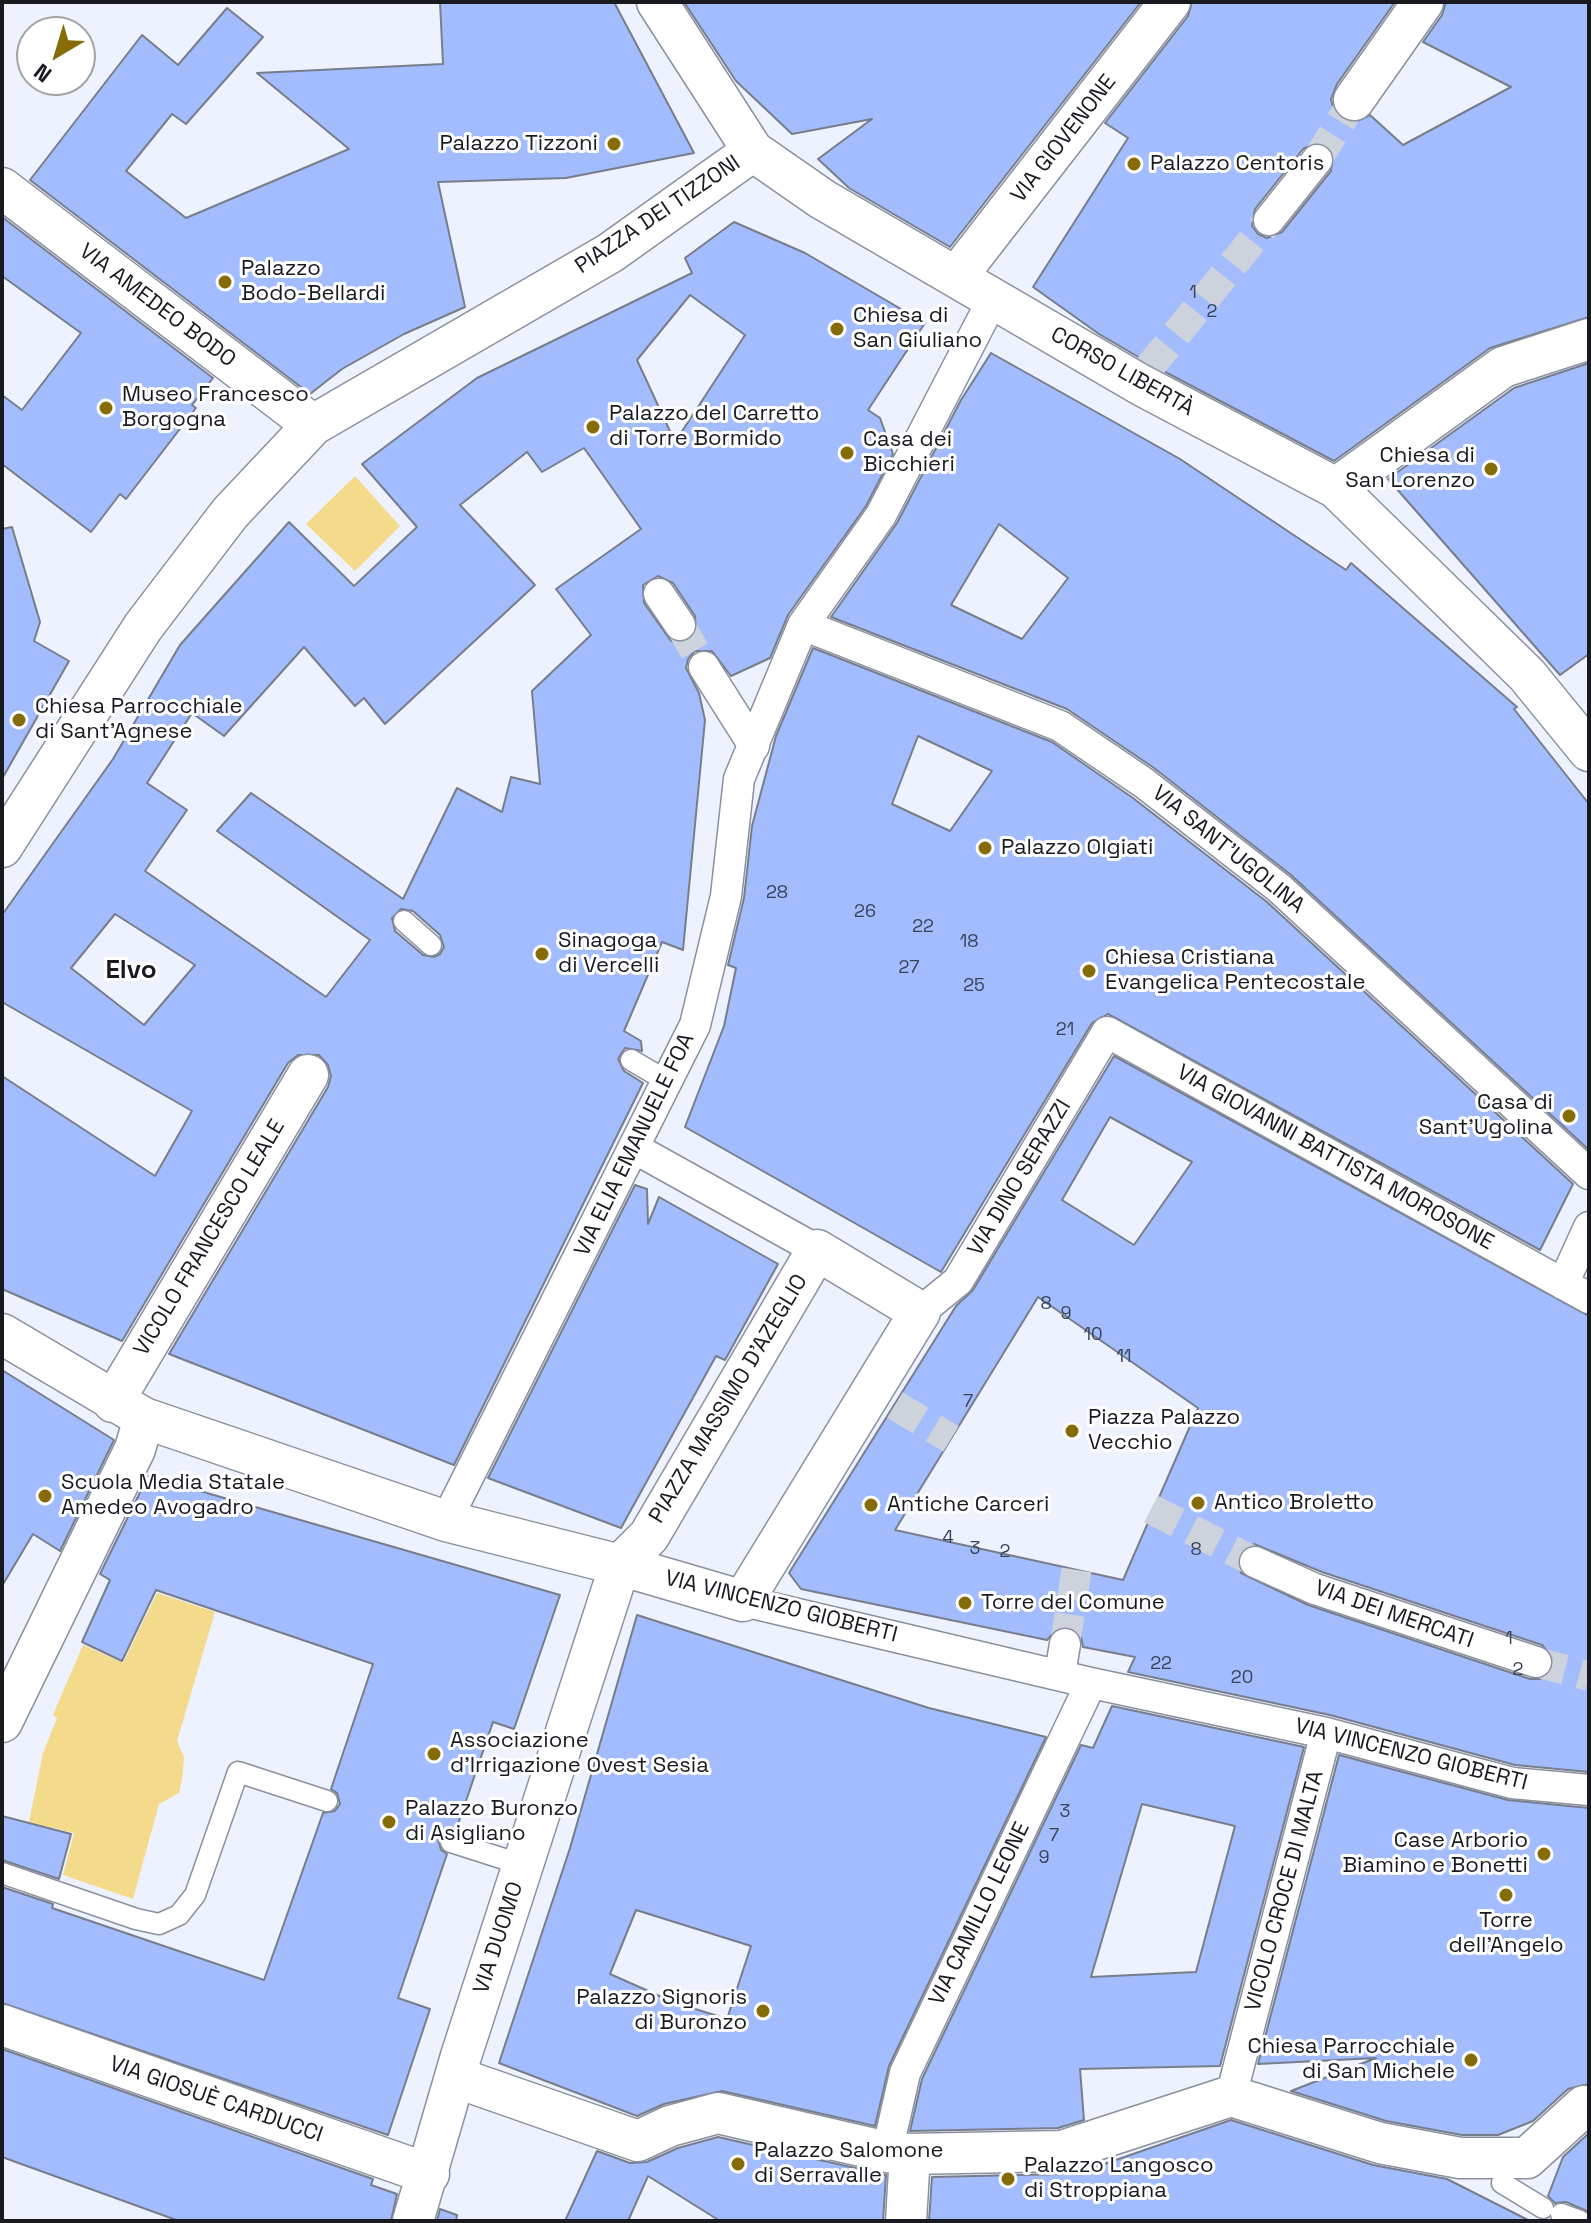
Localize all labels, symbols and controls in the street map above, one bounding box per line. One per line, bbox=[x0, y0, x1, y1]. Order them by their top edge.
north arrow bbox=[16, 16, 96, 96]
text: N bbox=[28, 58, 57, 89]
street label: VIA GIOVENONE bbox=[1006, 70, 1122, 208]
place label: Palazzo Tizzoni bbox=[439, 131, 598, 157]
marker: Palazzo Tizzoni bbox=[605, 135, 623, 153]
street label: PIAZZA DEI TIZZONI bbox=[570, 150, 746, 280]
place label: Palazzo Centoris bbox=[1150, 151, 1324, 177]
marker: Palazzo Centoris bbox=[1125, 155, 1143, 173]
street label: VIA AMEDEO BODO bbox=[74, 239, 240, 373]
place label: Palazzo Bodo-Bellardi bbox=[241, 256, 385, 308]
marker: Palazzo Bodo-Bellardi bbox=[216, 273, 234, 291]
house number: 1 bbox=[1189, 282, 1197, 304]
house number: 2 bbox=[1207, 301, 1217, 323]
place label: Chiesa di San Giuliano bbox=[853, 303, 982, 354]
marker: Chiesa di San Giuliano bbox=[828, 320, 846, 338]
street label: CORSO LIBERTÀ bbox=[1046, 322, 1198, 422]
place label: Museo Francesco Borgogna bbox=[122, 382, 309, 434]
marker: Museo Francesco Borgogna bbox=[97, 399, 115, 417]
place label: Palazzo del Carretto di Torre Bormido bbox=[609, 401, 819, 452]
marker: Palazzo del Carretto di Torre Bormido bbox=[584, 418, 602, 436]
place label: Casa dei Bicchieri bbox=[863, 427, 955, 478]
place label: Chiesa di San Lorenzo bbox=[1345, 443, 1475, 494]
marker: Casa dei Bicchieri bbox=[838, 444, 856, 462]
marker: Chiesa di San Lorenzo bbox=[1482, 460, 1500, 478]
place label: Chiesa Parrocchiale di Sant'Agnese bbox=[35, 694, 242, 746]
marker: Chiesa Parrocchiale di Sant'Agnese bbox=[10, 711, 28, 729]
street label: VIA SANT'UGOLINA bbox=[1146, 780, 1310, 920]
place label: Palazzo Olgiati bbox=[1001, 835, 1153, 861]
marker: Palazzo Olgiati bbox=[976, 839, 994, 857]
house number: 28 bbox=[766, 882, 788, 904]
house number: 26 bbox=[854, 901, 876, 923]
house number: 22 bbox=[912, 916, 934, 938]
place label: Sinagoga di Vercelli bbox=[558, 928, 659, 980]
house number: 18 bbox=[960, 931, 978, 953]
marker: Sinagoga di Vercelli bbox=[533, 945, 551, 963]
place label: Chiesa Cristiana Evangelica Pentecostale bbox=[1105, 945, 1365, 996]
district label: Elvo bbox=[105, 955, 157, 987]
house number: 27 bbox=[899, 957, 919, 979]
marker: Chiesa Cristiana Evangelica Pentecostale bbox=[1080, 962, 1098, 980]
house number: 25 bbox=[963, 975, 985, 997]
house number: 21 bbox=[1056, 1019, 1074, 1041]
street label: VIA ELIA EMANUELE FOA bbox=[569, 1029, 701, 1261]
street label: VIA GIOVANNI BATTISTA MOROSONE bbox=[1172, 1060, 1498, 1256]
place label: Casa di Sant'Ugolina bbox=[1419, 1090, 1553, 1142]
street label: VIA DINO SERAZZI bbox=[963, 1095, 1077, 1261]
marker: Casa di Sant'Ugolina bbox=[1560, 1107, 1578, 1125]
street label: VICOLO FRANCESCO LEALE bbox=[129, 1115, 291, 1361]
street label: PIAZZA MASSIMO D'AZEGLIO bbox=[644, 1270, 814, 1528]
house number: 8 bbox=[1040, 1293, 1052, 1315]
house number: 9 bbox=[1060, 1303, 1072, 1325]
house number: 10 bbox=[1083, 1324, 1103, 1346]
house number: 11 bbox=[1116, 1346, 1132, 1368]
house number: 7 bbox=[963, 1391, 973, 1413]
place label: Piazza Palazzo Vecchio bbox=[1088, 1405, 1240, 1456]
marker: Piazza Palazzo Vecchio bbox=[1063, 1422, 1081, 1440]
place label: Scuola Media Statale Amedeo Avogadro bbox=[61, 1470, 285, 1522]
marker: Scuola Media Statale Amedeo Avogadro bbox=[36, 1487, 54, 1505]
place label: Antico Broletto bbox=[1214, 1490, 1374, 1516]
place label: Antiche Carceri bbox=[887, 1492, 1049, 1518]
marker: Antico Broletto bbox=[1189, 1494, 1207, 1512]
marker: Antiche Carceri bbox=[862, 1496, 880, 1514]
house number: 4 bbox=[942, 1527, 954, 1549]
house number: 3 bbox=[970, 1538, 980, 1560]
house number: 8 bbox=[1190, 1539, 1202, 1561]
house number: 2 bbox=[1000, 1541, 1010, 1563]
street label: VIA VINCENZO GIOBERTI bbox=[662, 1565, 900, 1649]
street label: VIA DEI MERCATI bbox=[1311, 1575, 1477, 1655]
place label: Torre del Comune bbox=[981, 1590, 1165, 1616]
marker: Torre del Comune bbox=[956, 1594, 974, 1612]
house number: 1 bbox=[1505, 1628, 1513, 1650]
house number: 22 bbox=[1150, 1653, 1172, 1675]
house number: 2 bbox=[1513, 1659, 1523, 1681]
house number: 20 bbox=[1231, 1667, 1253, 1689]
street label: VIA VINCENZO GIOBERTI bbox=[1292, 1713, 1530, 1797]
place label: Associazione d’Irrigazione Ovest Sesia bbox=[450, 1728, 709, 1780]
marker: Associazione d’Irrigazione Ovest Sesia bbox=[425, 1745, 443, 1763]
street label: VICOLO CROCE DI MALTA bbox=[1240, 1768, 1330, 2014]
place label: Palazzo Buronzo di Asigliano bbox=[405, 1796, 578, 1848]
house number: 3 bbox=[1060, 1801, 1070, 1823]
marker: Palazzo Buronzo di Asigliano bbox=[380, 1813, 398, 1831]
street label: VIA CAMILLO LEONE bbox=[924, 1818, 1036, 2010]
house number: 7 bbox=[1049, 1825, 1059, 1847]
place label: Case Arborio Biamino e Bonetti bbox=[1342, 1828, 1528, 1880]
marker: Case Arborio Biamino e Bonetti bbox=[1535, 1845, 1553, 1863]
house number: 9 bbox=[1038, 1847, 1050, 1869]
street label: VIA DUOMO bbox=[468, 1879, 530, 1997]
marker: Torre dell'Angelo bbox=[1497, 1886, 1515, 1904]
place label: Torre dell'Angelo bbox=[1448, 1908, 1564, 1960]
place label: Palazzo Signoris di Buronzo bbox=[576, 1985, 747, 2036]
marker: Palazzo Signoris di Buronzo bbox=[754, 2002, 772, 2020]
place label: Chiesa Parrocchiale di San Michele bbox=[1248, 2034, 1455, 2086]
street label: VIA GIOSUÈ CARDUCCI bbox=[106, 2051, 326, 2149]
marker: Chiesa Parrocchiale di San Michele bbox=[1462, 2051, 1480, 2069]
place label: Palazzo Salomone di Serravalle bbox=[754, 2138, 944, 2190]
place label: Palazzo Langosco di Stroppiana bbox=[1024, 2153, 1214, 2204]
marker: Palazzo Salomone di Serravalle bbox=[729, 2155, 747, 2173]
marker: Palazzo Langosco di Stroppiana bbox=[999, 2170, 1017, 2188]

